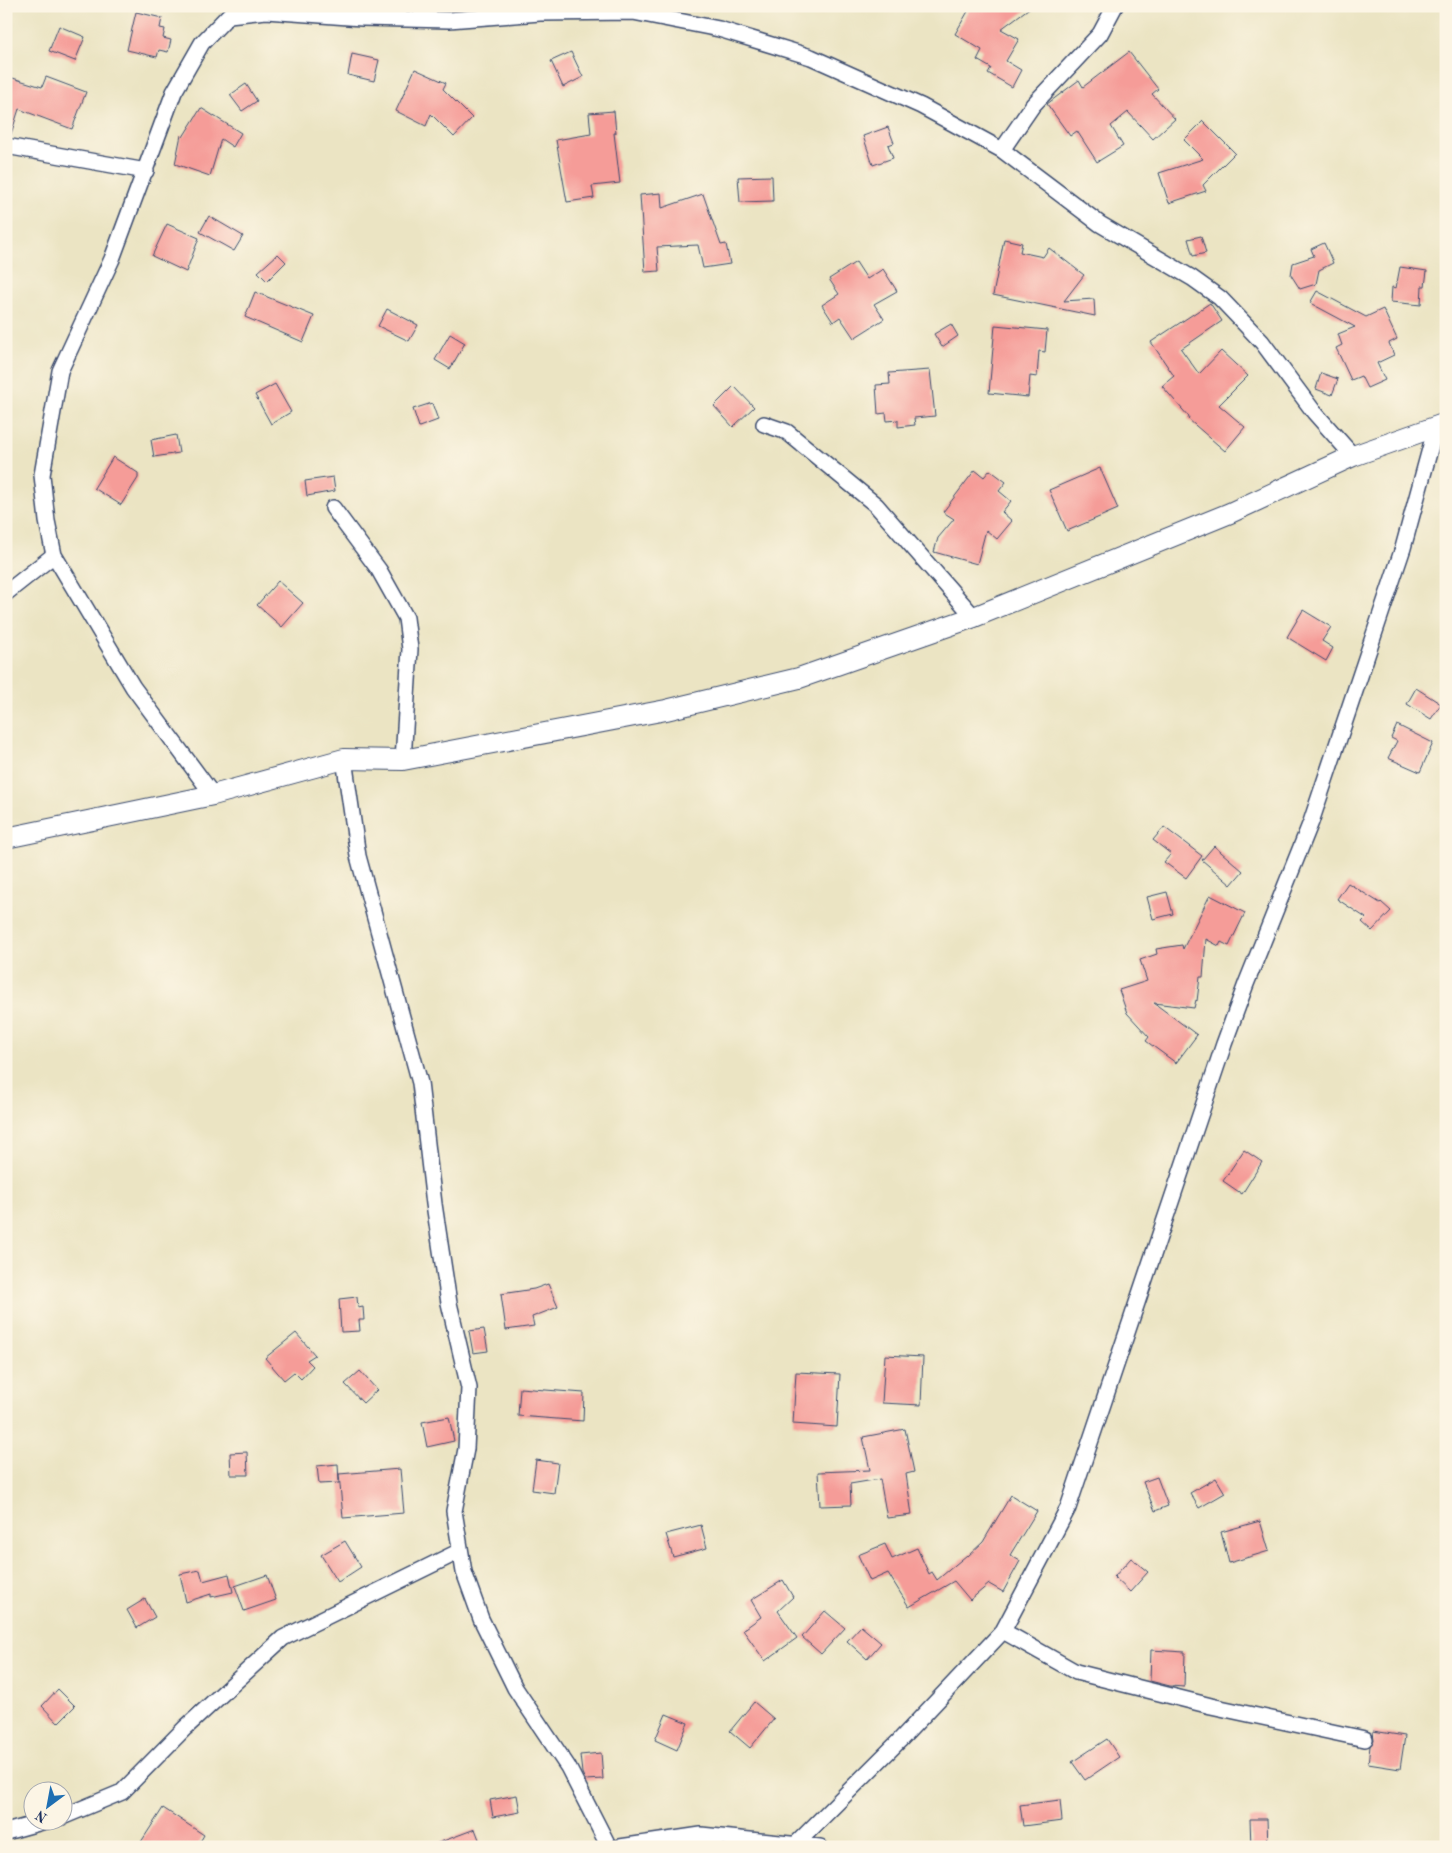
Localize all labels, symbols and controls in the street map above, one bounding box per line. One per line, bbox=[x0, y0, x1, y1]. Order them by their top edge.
north arrow bbox=[22, 1780, 72, 1830]
text: N bbox=[33, 1807, 50, 1825]

